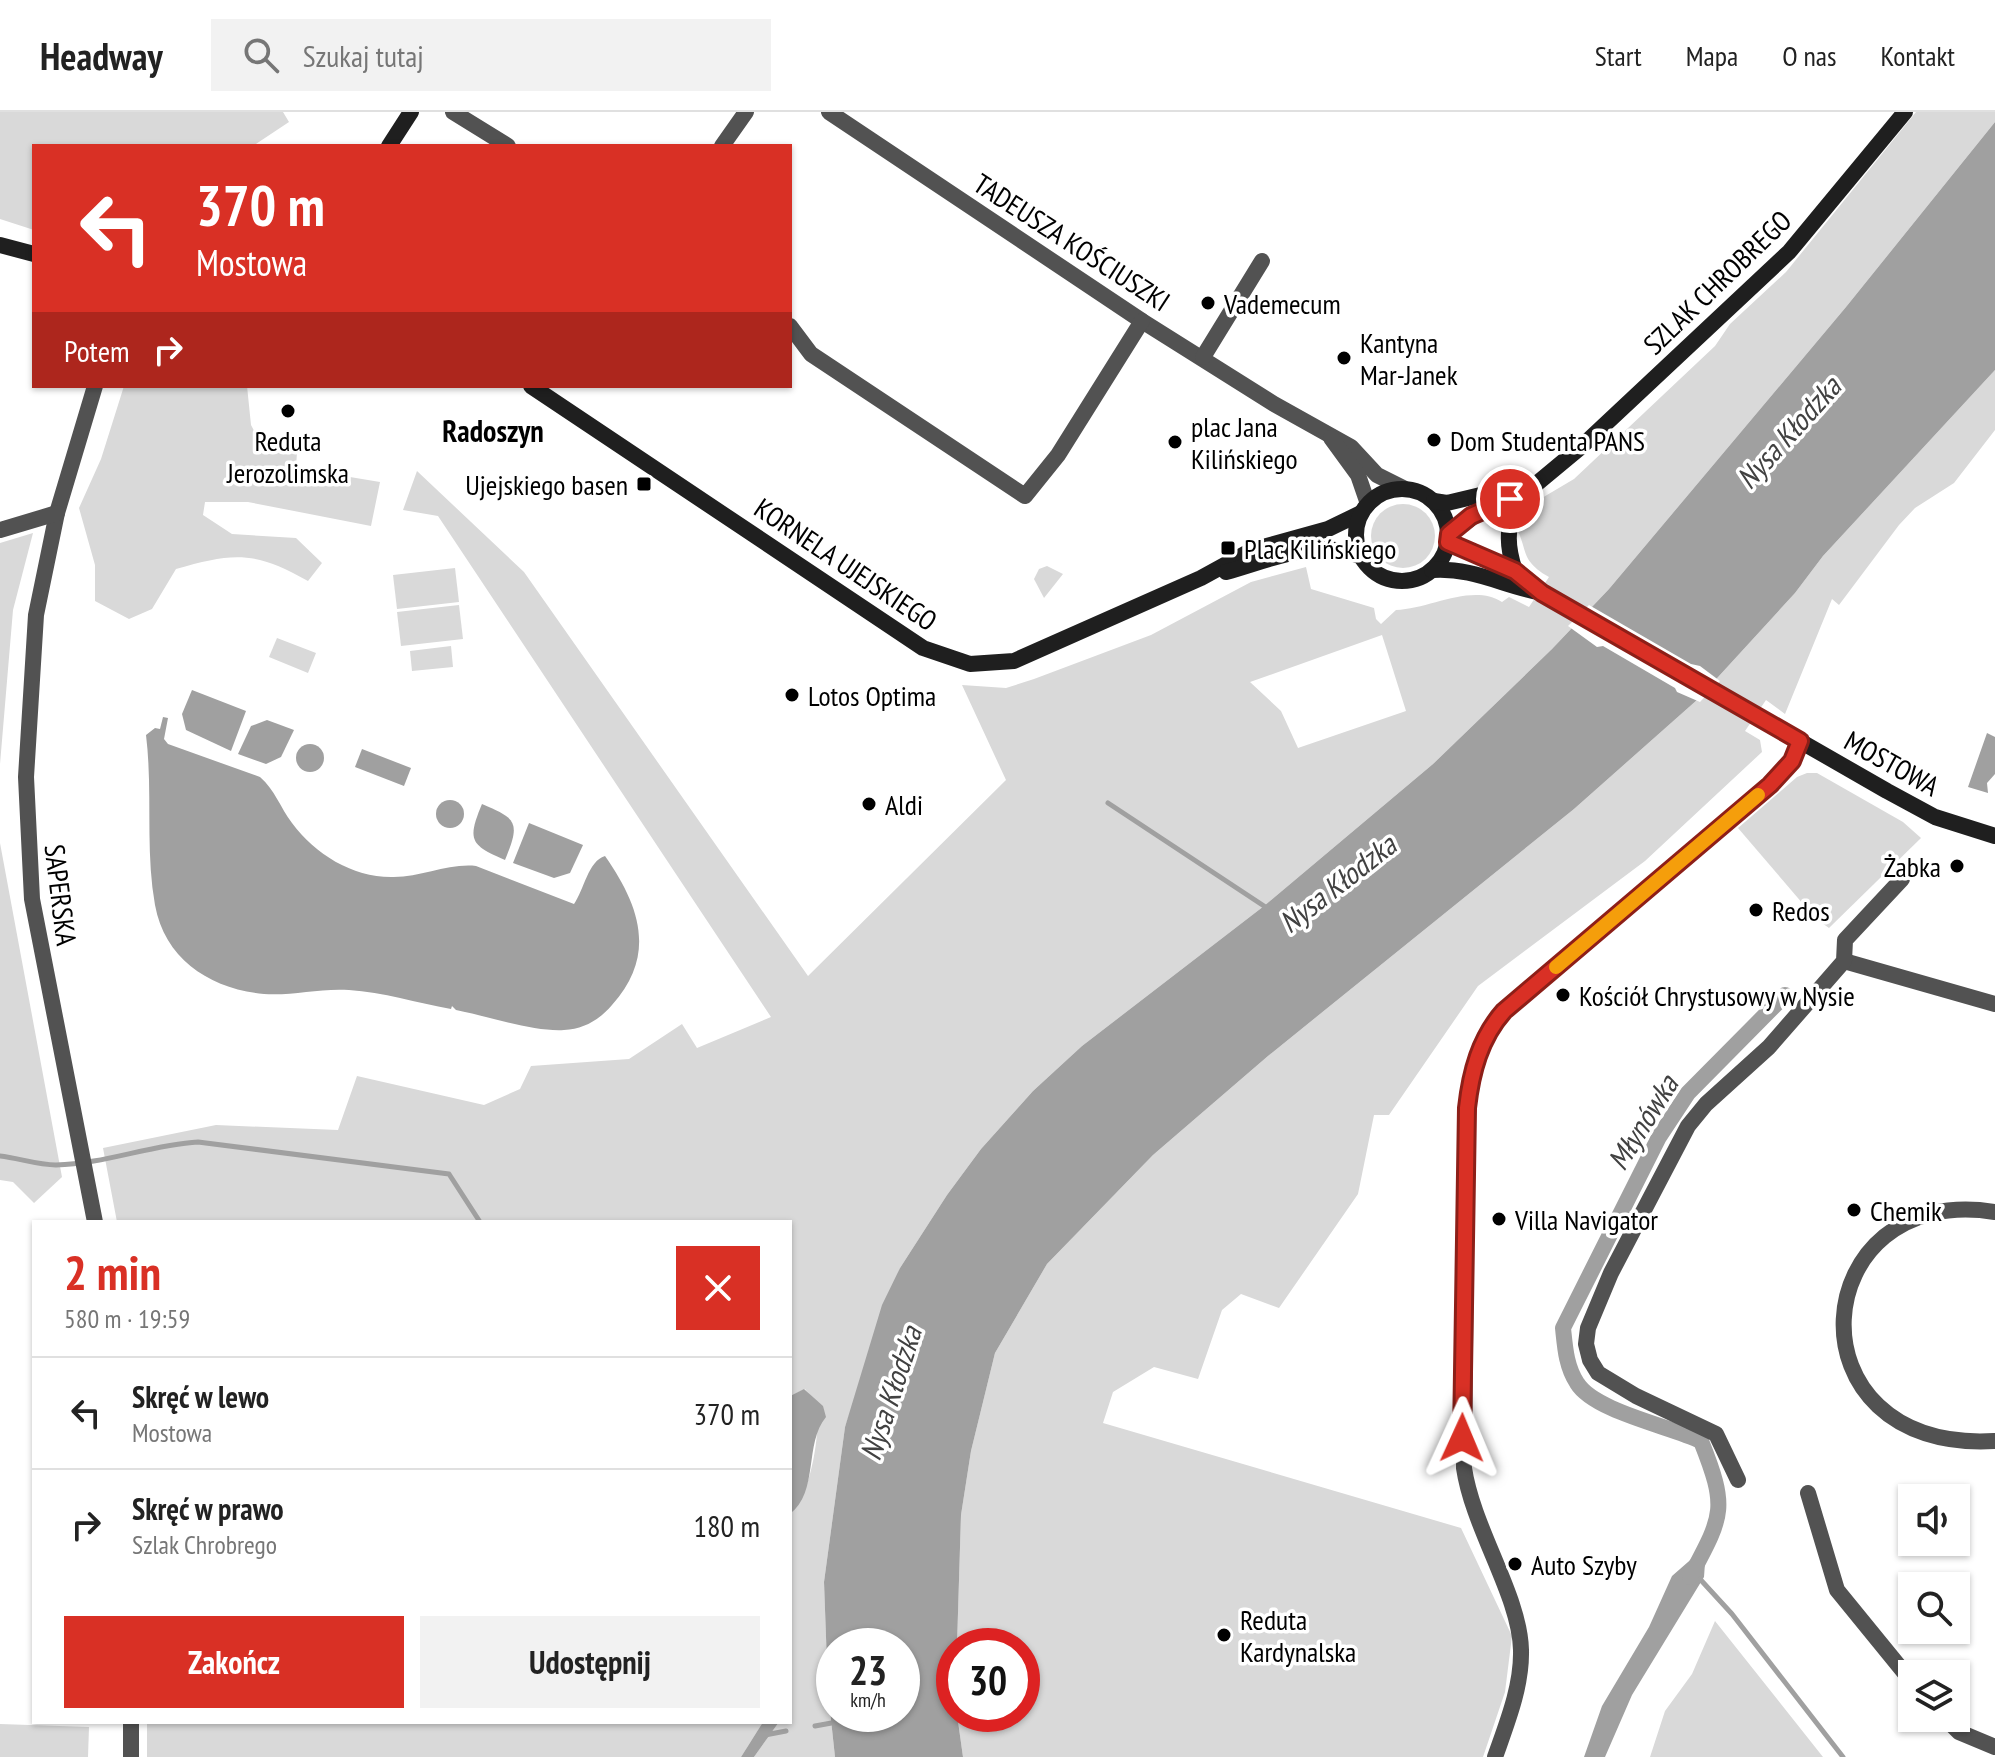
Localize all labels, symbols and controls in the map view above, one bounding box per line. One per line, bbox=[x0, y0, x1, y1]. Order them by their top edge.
search box bbox=[211, 19, 771, 91]
text: Headway bbox=[40, 31, 163, 80]
icon: search bbox=[239, 33, 283, 77]
text: Szukaj tutaj bbox=[303, 36, 424, 75]
text: Start bbox=[1595, 37, 1642, 74]
text: Mapa bbox=[1686, 37, 1738, 74]
text: O nas bbox=[1782, 37, 1836, 74]
text: Kontakt bbox=[1880, 37, 1955, 74]
street label: TADEUSZA KOŚCIUSZKI bbox=[967, 165, 1177, 319]
text: 370 m bbox=[196, 169, 325, 241]
icon: left bbox=[64, 176, 168, 280]
street label: SZLAK CHROBREGO bbox=[1635, 202, 1799, 362]
text: Mostowa bbox=[196, 239, 307, 286]
place label: Vademecum bbox=[1223, 285, 1341, 322]
marker: Vademecum bbox=[1199, 294, 1217, 312]
place label: Kantyna Mar-Janek bbox=[1360, 324, 1458, 393]
icon: right bbox=[146, 328, 190, 372]
text: Potem bbox=[64, 331, 130, 370]
marker: Kantyna Mar-Janek bbox=[1335, 349, 1353, 367]
water label: Nysa Kłodzka bbox=[1727, 366, 1850, 496]
marker: Reduta Jerozolimska bbox=[279, 402, 297, 420]
place label: plac Jana Kilińskiego bbox=[1191, 408, 1298, 477]
district label: Radoszyn bbox=[442, 411, 544, 450]
place label: Reduta Jerozolimska bbox=[226, 422, 349, 491]
place label: Dom Studenta PANS bbox=[1450, 422, 1645, 459]
marker: Dom Studenta PANS bbox=[1425, 431, 1443, 449]
marker: plac Jana Kilińskiego bbox=[1166, 433, 1184, 451]
pin bbox=[1476, 465, 1544, 533]
place label: Ujejskiego basen bbox=[465, 466, 628, 503]
marker: Ujejskiego basen bbox=[635, 475, 653, 493]
icon: arrive bbox=[1488, 477, 1532, 521]
street label: KORNELA UJEJSKIEGO bbox=[747, 489, 945, 639]
place label: Plac Kilińskiego bbox=[1244, 530, 1396, 567]
marker: Plac Kilińskiego bbox=[1219, 539, 1237, 557]
place label: Lotos Optima bbox=[808, 677, 936, 714]
marker: Lotos Optima bbox=[783, 686, 801, 704]
street label: MOSTOWA bbox=[1838, 722, 1947, 804]
place label: Aldi bbox=[885, 786, 923, 823]
marker: Aldi bbox=[860, 795, 878, 813]
water label: Nysa Kłodzka bbox=[1271, 824, 1405, 941]
street label: SAPERSKA bbox=[36, 842, 86, 948]
place label: Żabka bbox=[1884, 848, 1941, 885]
marker: Żabka bbox=[1948, 857, 1966, 875]
place label: Redos bbox=[1772, 892, 1830, 929]
marker: Redos bbox=[1747, 901, 1765, 919]
place label: Kościół Chrystusowy w Nysie bbox=[1579, 977, 1855, 1014]
marker: Kościół Chrystusowy w Nysie bbox=[1554, 986, 1572, 1004]
water label: Młynówka bbox=[1598, 1066, 1687, 1177]
place label: Chemik bbox=[1870, 1192, 1942, 1229]
place label: Villa Navigator bbox=[1514, 1201, 1658, 1238]
marker: Chemik bbox=[1845, 1201, 1863, 1219]
marker: Villa Navigator bbox=[1490, 1210, 1508, 1228]
text: 2 min bbox=[64, 1241, 161, 1303]
button: close bbox=[676, 1246, 760, 1330]
text: 580 m · 19:59 bbox=[64, 1302, 190, 1335]
water label: Nysa Kłodzka bbox=[850, 1319, 931, 1465]
text: Skręć w lewo bbox=[132, 1377, 269, 1416]
icon: left bbox=[64, 1391, 108, 1435]
text: 370 m bbox=[694, 1394, 760, 1433]
position arrow bbox=[1420, 1396, 1504, 1480]
text: Mostowa bbox=[132, 1416, 212, 1449]
map controls bbox=[1898, 1484, 1970, 1732]
button: sound bbox=[1898, 1484, 1970, 1556]
text: Skręć w prawo bbox=[132, 1489, 284, 1528]
icon: right bbox=[64, 1503, 108, 1547]
text: 180 m bbox=[694, 1506, 760, 1545]
text: Szlak Chrobrego bbox=[132, 1528, 277, 1561]
place label: Auto Szyby bbox=[1531, 1546, 1637, 1583]
marker: Auto Szyby bbox=[1506, 1555, 1524, 1573]
button: search bbox=[1898, 1572, 1970, 1644]
place label: Reduta Kardynalska bbox=[1240, 1601, 1356, 1670]
button: Zakończ bbox=[64, 1616, 404, 1708]
button: Udostępnij bbox=[420, 1616, 760, 1708]
marker: Reduta Kardynalska bbox=[1215, 1626, 1233, 1644]
speed limit sign: 30 bbox=[936, 1628, 1040, 1732]
text: 23 bbox=[849, 1644, 887, 1696]
button: layers bbox=[1898, 1660, 1970, 1732]
text: km/h bbox=[850, 1687, 886, 1713]

